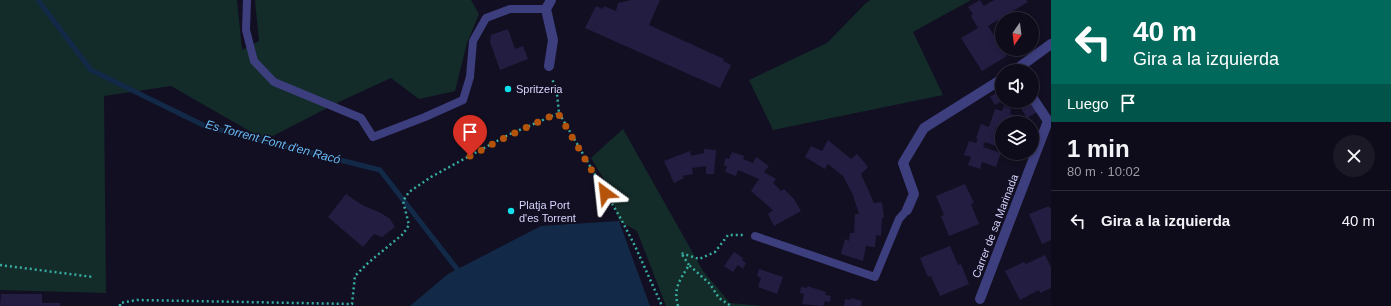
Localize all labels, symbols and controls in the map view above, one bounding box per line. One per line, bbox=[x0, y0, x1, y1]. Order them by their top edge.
north arrow bbox=[995, 12, 1039, 56]
map controls bbox=[995, 12, 1039, 160]
icon: left bbox=[1067, 16, 1119, 68]
text: 40 m bbox=[1133, 16, 1197, 47]
text: Gira a la izquierda bbox=[1133, 49, 1279, 69]
button: sound bbox=[995, 64, 1039, 108]
place label: Spritzeria bbox=[516, 83, 563, 95]
marker: Spritzeria bbox=[503, 84, 513, 94]
icon: arrive bbox=[1117, 92, 1139, 114]
text: Luego bbox=[1067, 95, 1109, 112]
pin bbox=[453, 115, 487, 156]
button: layers bbox=[995, 116, 1039, 160]
water label: Es Torrent Font d'en Racó bbox=[204, 117, 342, 167]
icon: arrive bbox=[459, 121, 481, 143]
text: 1 min bbox=[1067, 135, 1130, 162]
button: close bbox=[1333, 135, 1375, 177]
text: 80 m · 10:02 bbox=[1067, 164, 1140, 179]
position arrow bbox=[584, 172, 626, 214]
street label: Carrer de sa Marinada bbox=[970, 172, 1021, 280]
place label: Platja Port d'es Torrent bbox=[519, 199, 576, 224]
marker: Platja Port d'es Torrent bbox=[506, 206, 516, 216]
icon: left bbox=[1067, 210, 1089, 232]
text: Gira a la izquierda bbox=[1101, 212, 1230, 229]
text: 40 m bbox=[1342, 212, 1375, 229]

